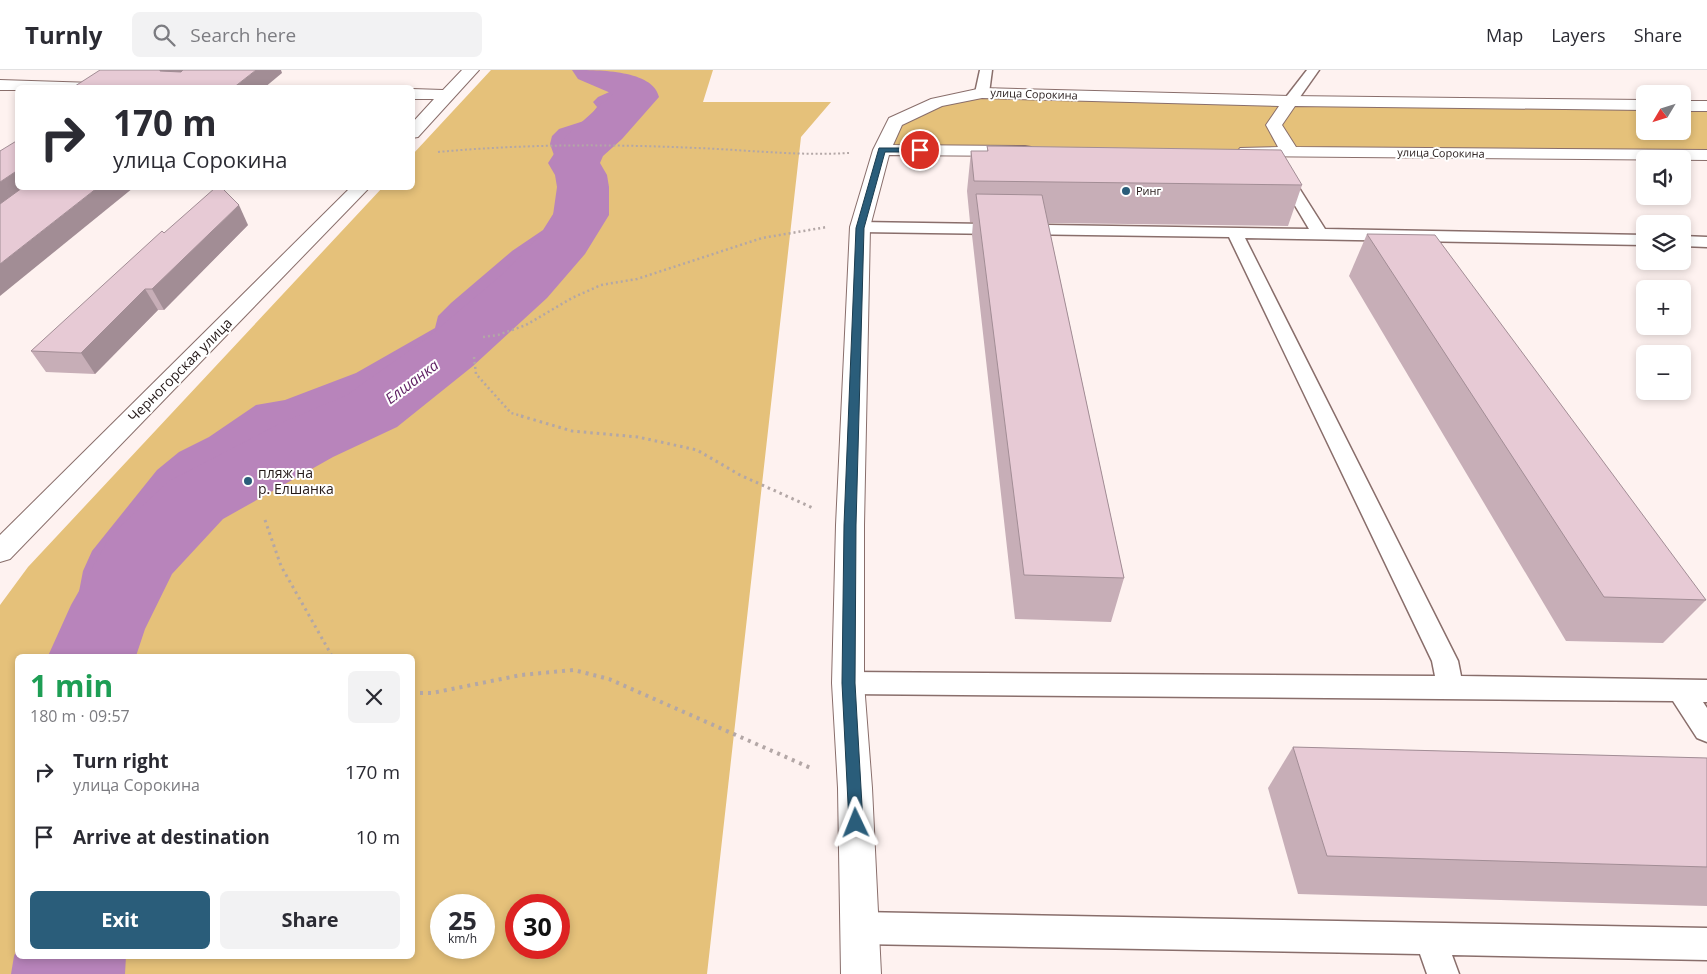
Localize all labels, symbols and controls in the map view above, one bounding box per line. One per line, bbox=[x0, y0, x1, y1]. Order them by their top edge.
search box bbox=[132, 12, 482, 57]
text: Turnly bbox=[25, 18, 102, 51]
icon: search bbox=[150, 21, 178, 49]
text: Search here bbox=[190, 22, 296, 48]
text: Map bbox=[1486, 23, 1523, 47]
text: Layers bbox=[1551, 23, 1606, 47]
text: Share bbox=[1634, 23, 1682, 47]
street label: улица Сорокина bbox=[990, 84, 1078, 103]
north arrow bbox=[1636, 85, 1691, 140]
map controls bbox=[1636, 85, 1691, 400]
text: 170 m bbox=[113, 99, 217, 146]
icon: right bbox=[30, 105, 95, 170]
pin bbox=[899, 129, 941, 171]
icon: arrive bbox=[906, 136, 934, 164]
text: улица Сорокина bbox=[113, 144, 288, 174]
street label: улица Сорокина bbox=[1397, 144, 1485, 161]
button: sound bbox=[1636, 150, 1691, 205]
place label: Ринг bbox=[1136, 183, 1162, 198]
marker: Ринг bbox=[1120, 185, 1132, 197]
button: layers bbox=[1636, 215, 1691, 270]
button: + bbox=[1636, 280, 1691, 335]
street label: Черногорская улица bbox=[123, 313, 236, 426]
button: − bbox=[1636, 345, 1691, 400]
water label: Елшанка bbox=[381, 354, 443, 408]
place label: пляж на р. Елшанка bbox=[258, 463, 334, 498]
marker: пляж на р. Елшанка bbox=[242, 475, 254, 487]
text: 1 min bbox=[30, 665, 113, 706]
button: close bbox=[348, 671, 400, 723]
text: 180 m · 09:57 bbox=[30, 705, 130, 727]
text: Turn right bbox=[73, 748, 168, 774]
icon: right bbox=[30, 758, 58, 786]
text: 170 m bbox=[345, 759, 400, 785]
text: улица Сорокина bbox=[73, 774, 200, 796]
position arrow bbox=[829, 796, 881, 848]
icon: arrive bbox=[30, 823, 58, 851]
text: Arrive at destination bbox=[73, 824, 270, 850]
text: 10 m bbox=[356, 824, 400, 850]
button: Exit bbox=[30, 891, 210, 949]
button: Share bbox=[220, 891, 400, 949]
speed limit sign: 30 bbox=[505, 894, 570, 959]
text: 25 bbox=[448, 903, 477, 937]
text: km/h bbox=[448, 930, 477, 947]

